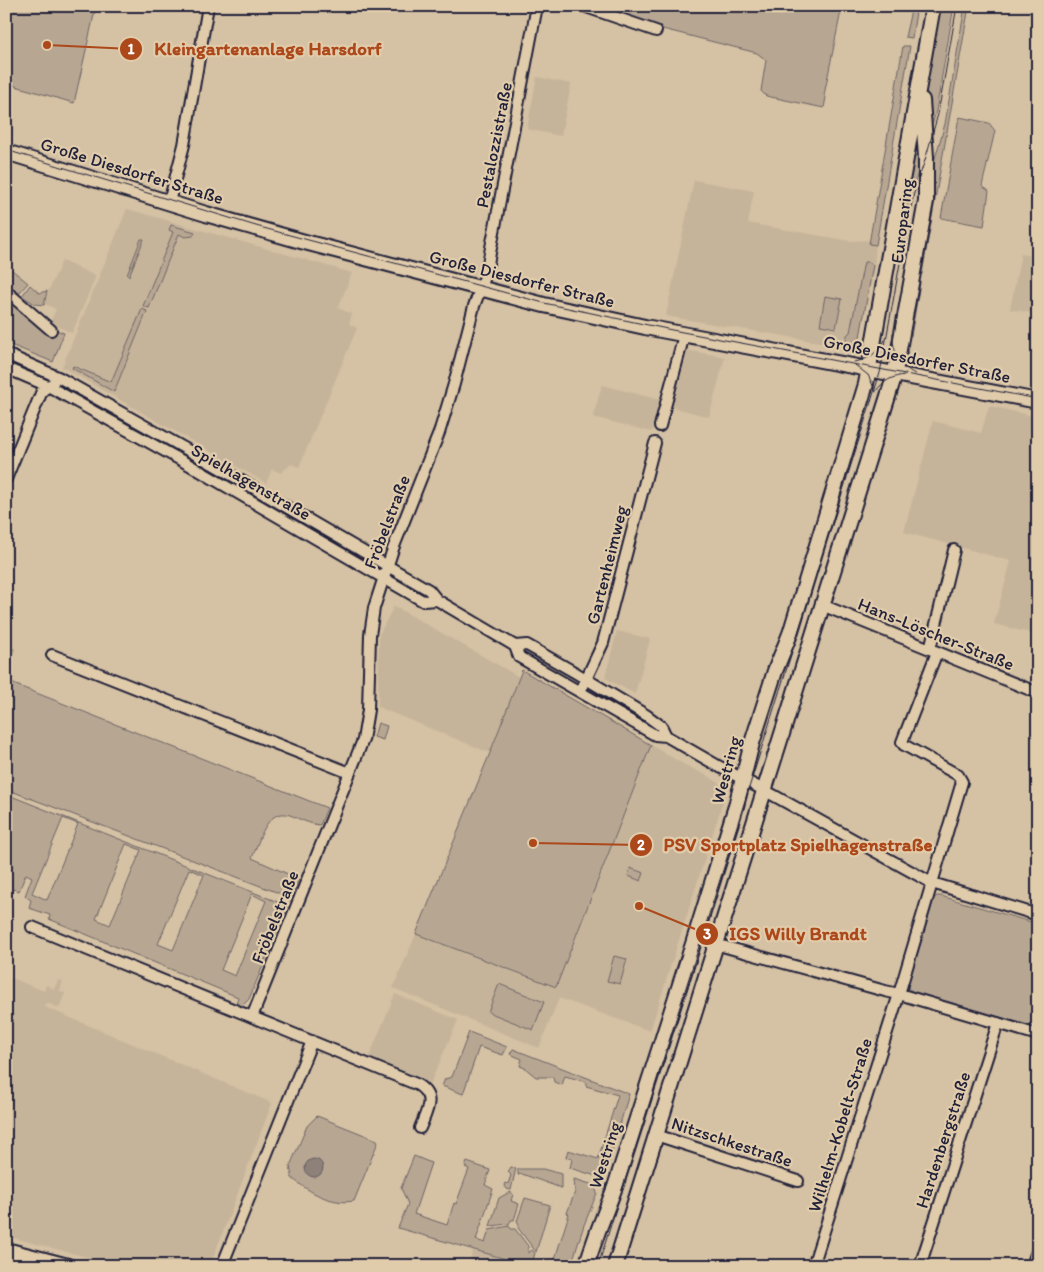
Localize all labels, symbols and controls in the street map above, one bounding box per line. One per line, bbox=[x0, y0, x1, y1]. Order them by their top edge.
callout: Kleingartenanlage Harsdorf bbox=[119, 32, 392, 66]
text: Kleingartenanlage Harsdorf bbox=[154, 37, 382, 60]
text: 1 bbox=[128, 40, 135, 58]
street label: Pestalozzistraße bbox=[471, 80, 517, 210]
street label: Große Diesdorfer Straße bbox=[38, 133, 226, 209]
street label: Europaring bbox=[886, 176, 918, 265]
street label: Große Diesdorfer Straße bbox=[427, 245, 617, 313]
street label: Große Diesdorfer Straße bbox=[822, 330, 1012, 388]
street label: Spielhagenstraße bbox=[187, 439, 315, 525]
street label: Fröbelstraße bbox=[359, 472, 415, 572]
street label: Gartenheimweg bbox=[582, 502, 633, 627]
street label: Hans-Löscher-Straße bbox=[855, 593, 1017, 675]
street label: Westring bbox=[706, 733, 746, 806]
callout: PSV Sportplatz Spielhagenstraße bbox=[629, 828, 943, 862]
text: PSV Sportplatz Spielhagenstraße bbox=[664, 833, 932, 856]
text: 2 bbox=[637, 836, 645, 854]
street label: Fröbelstraße bbox=[246, 867, 304, 967]
callout: IGS Willy Brandt bbox=[694, 917, 877, 951]
text: IGS Willy Brandt bbox=[729, 922, 867, 945]
text: 3 bbox=[703, 925, 711, 943]
street label: Wilhelm-Kobelt-Straße bbox=[803, 1035, 877, 1215]
street label: Hardenbergstraße bbox=[911, 1069, 975, 1211]
street label: Nitzschkestraße bbox=[669, 1112, 795, 1172]
street label: Westring bbox=[584, 1118, 626, 1191]

